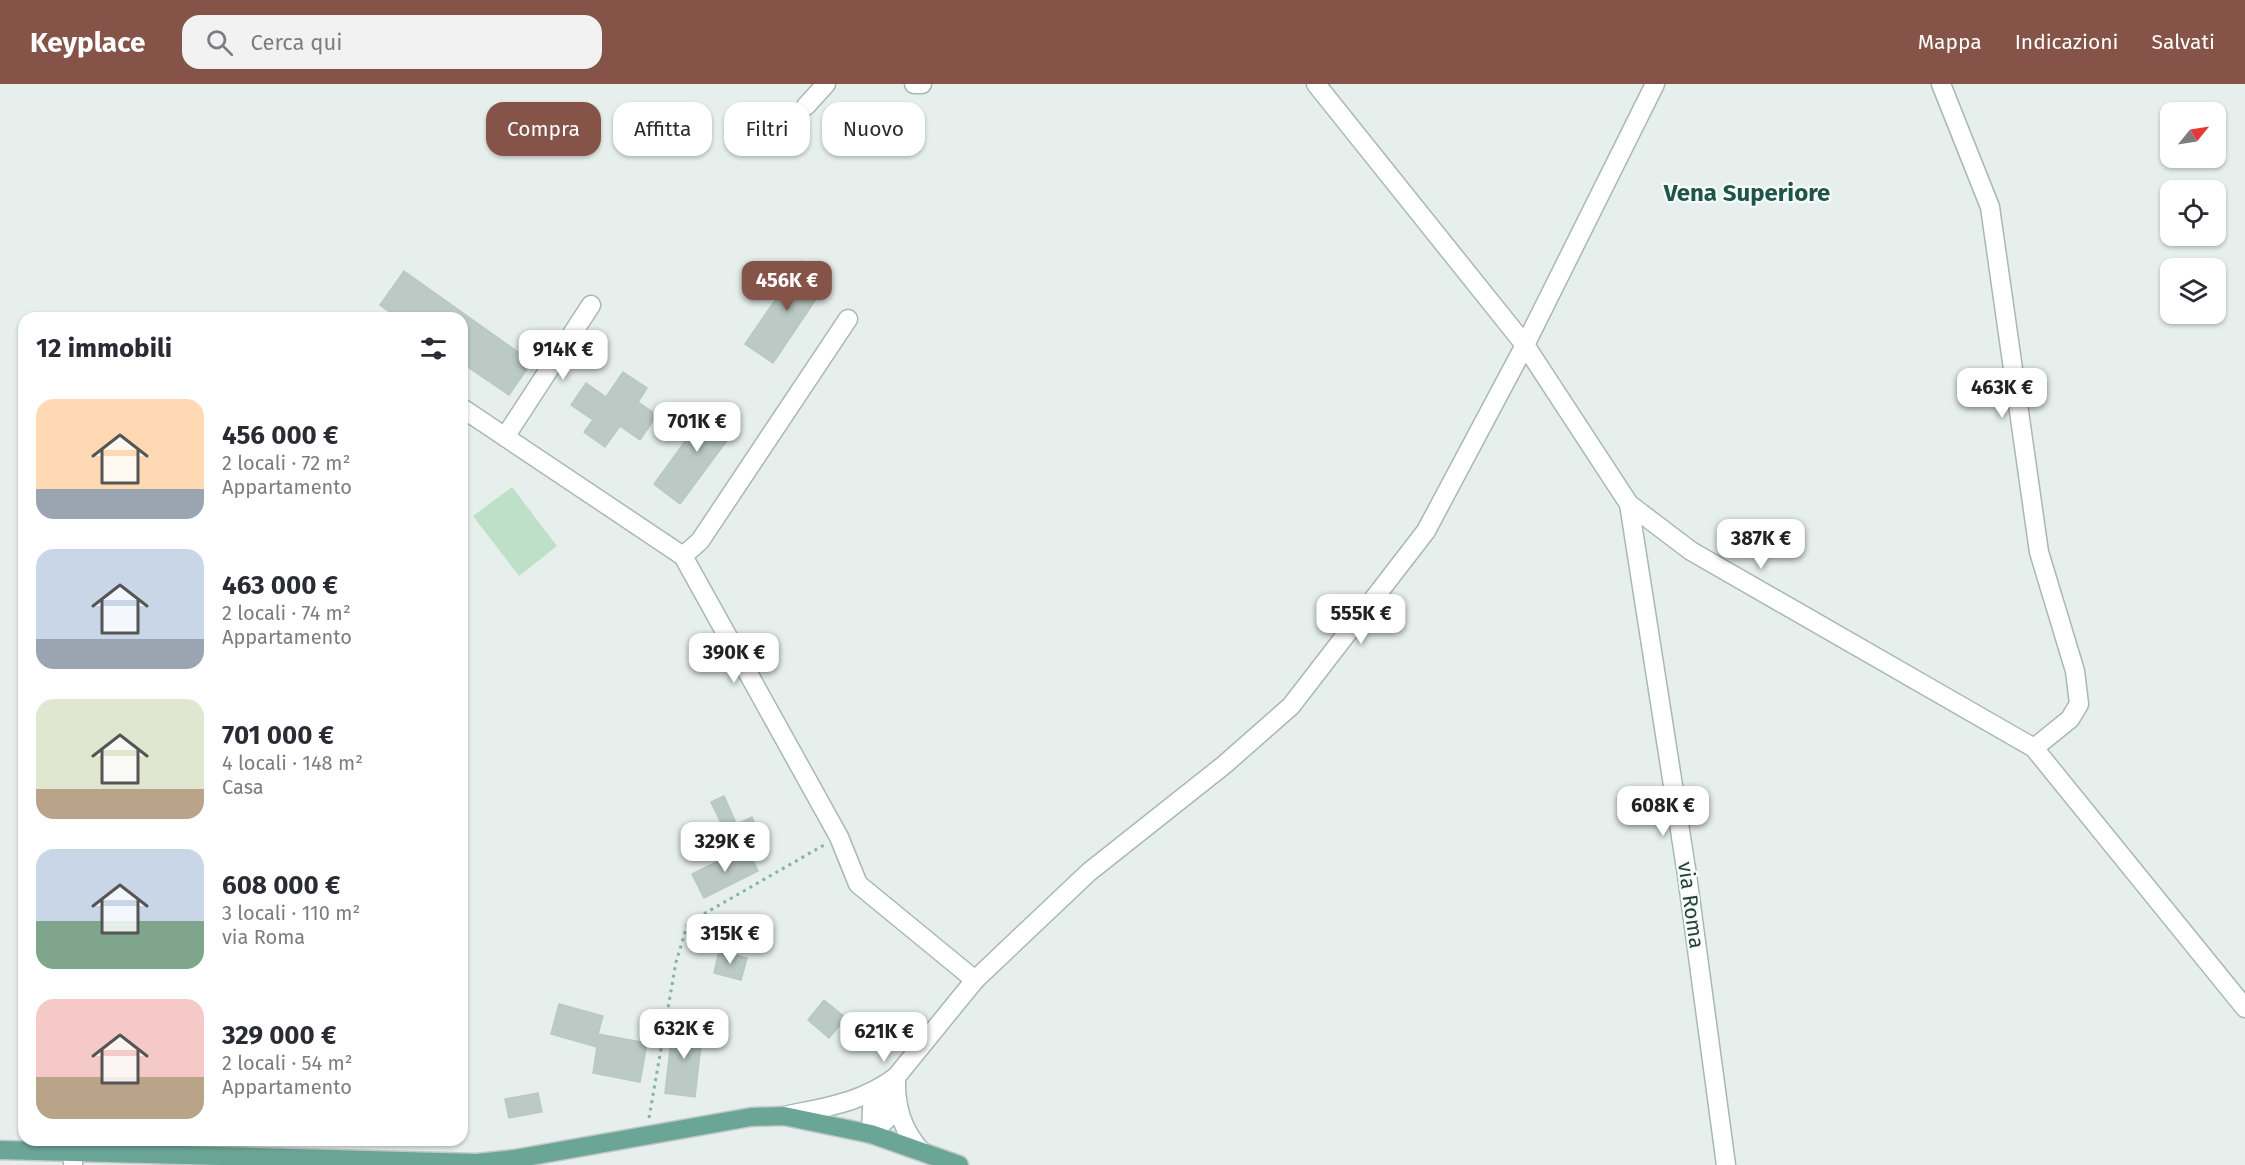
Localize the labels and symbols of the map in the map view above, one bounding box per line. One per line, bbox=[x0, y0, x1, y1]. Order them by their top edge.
north arrow bbox=[2160, 102, 2226, 168]
district label: Vena Superiore bbox=[1663, 179, 1830, 207]
pin: 456K € bbox=[738, 261, 836, 312]
pin: 914K € bbox=[514, 330, 612, 381]
pin: 463K € bbox=[1953, 368, 2051, 419]
pin: 701K € bbox=[648, 402, 746, 453]
pin: 387K € bbox=[1712, 519, 1810, 570]
pin: 555K € bbox=[1312, 594, 1410, 645]
pin: 390K € bbox=[685, 633, 783, 684]
pin: 608K € bbox=[1614, 786, 1712, 837]
pin: 329K € bbox=[676, 822, 774, 873]
street label: via Roma bbox=[1672, 860, 1710, 950]
pin: 315K € bbox=[681, 914, 779, 965]
pin: 632K € bbox=[635, 1009, 733, 1060]
pin: 621K € bbox=[835, 1012, 933, 1063]

